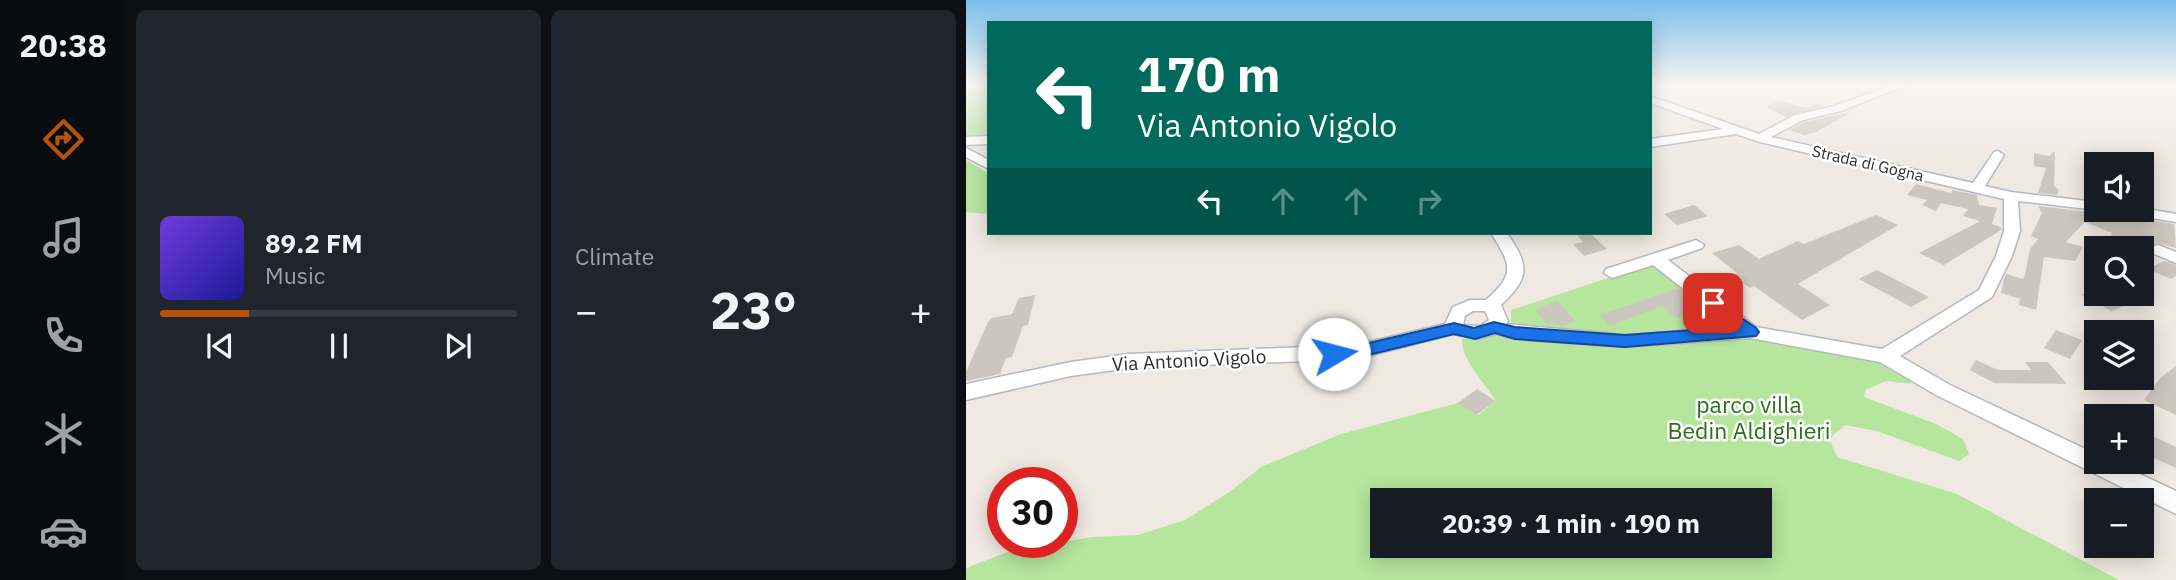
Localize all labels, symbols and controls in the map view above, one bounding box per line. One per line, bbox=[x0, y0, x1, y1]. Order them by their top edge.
text: 20:38 bbox=[19, 24, 107, 66]
text: 170 m bbox=[1137, 42, 1281, 105]
icon: left bbox=[1022, 49, 1113, 140]
text: Via Antonio Vigolo bbox=[1137, 104, 1397, 146]
icon: directions bbox=[39, 115, 88, 164]
street label: Strada di Gogna bbox=[1810, 140, 1926, 186]
map controls bbox=[2084, 152, 2154, 558]
button: sound bbox=[2084, 152, 2154, 222]
icon: left bbox=[1191, 182, 1229, 220]
icon: ahead bbox=[1264, 182, 1302, 220]
icon: ahead bbox=[1337, 182, 1375, 220]
icon: right bbox=[1410, 182, 1448, 220]
icon: music bbox=[39, 213, 88, 262]
text: 89.2 FM bbox=[265, 226, 363, 260]
button: search bbox=[2084, 236, 2154, 306]
text: Climate bbox=[575, 241, 654, 271]
text: Music bbox=[265, 260, 325, 290]
pin bbox=[1683, 273, 1743, 333]
text: 23° bbox=[710, 276, 797, 343]
icon: arrive bbox=[1694, 284, 1732, 322]
text: − bbox=[575, 286, 598, 335]
text: + bbox=[909, 286, 932, 335]
icon: phone bbox=[39, 311, 88, 360]
position arrow bbox=[1297, 317, 1371, 391]
button: layers bbox=[2084, 320, 2154, 390]
icon: previous bbox=[201, 327, 239, 365]
icon: pause bbox=[320, 327, 358, 365]
icon: next bbox=[439, 327, 477, 365]
street label: Via Antonio Vigolo bbox=[1111, 344, 1267, 376]
park label: parco villa Bedin Aldighieri bbox=[1667, 389, 1831, 445]
button: + bbox=[2084, 404, 2154, 474]
icon: climate bbox=[39, 409, 88, 458]
speed limit sign: 30 bbox=[987, 467, 1078, 558]
button: − bbox=[2084, 488, 2154, 558]
text: 20:39 · 1 min · 190 m bbox=[1442, 506, 1700, 540]
icon: car bbox=[39, 507, 88, 556]

